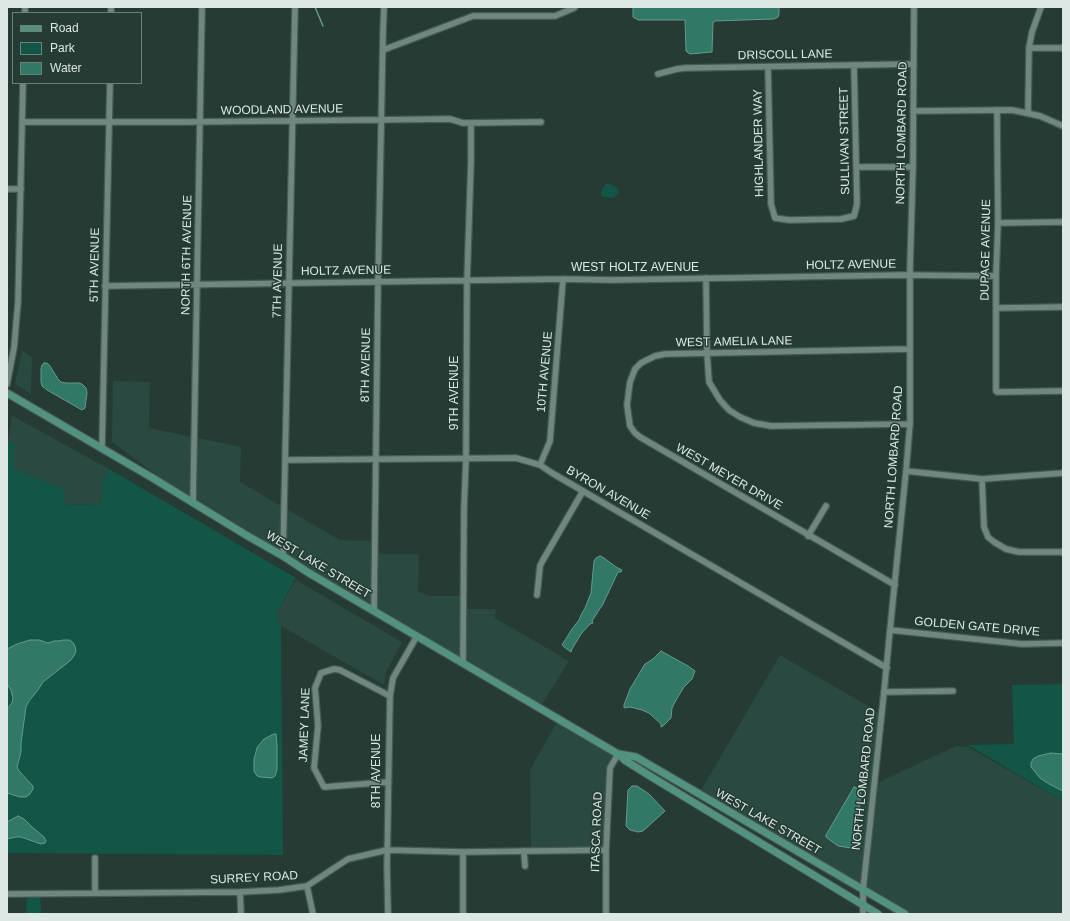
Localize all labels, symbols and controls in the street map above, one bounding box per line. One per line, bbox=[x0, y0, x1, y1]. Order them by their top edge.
legend bbox=[12, 12, 142, 84]
text: Road bbox=[50, 21, 79, 35]
text: Park bbox=[50, 41, 75, 55]
street label: DRISCOLL LANE bbox=[738, 47, 832, 63]
text: Water bbox=[50, 61, 82, 75]
street label: NORTH LOMBARD ROAD bbox=[894, 61, 910, 205]
street label: SULLIVAN STREET bbox=[837, 87, 853, 195]
street label: HIGHLANDER WAY bbox=[751, 89, 767, 197]
street label: WOODLAND AVENUE bbox=[221, 102, 343, 118]
street label: NORTH 6TH AVENUE bbox=[179, 195, 195, 315]
street label: DUPAGE AVENUE bbox=[978, 199, 994, 301]
street label: 5TH AVENUE bbox=[87, 228, 103, 302]
street label: 7TH AVENUE bbox=[270, 244, 286, 318]
street label: HOLTZ AVENUE bbox=[806, 257, 896, 273]
street label: WEST HOLTZ AVENUE bbox=[571, 261, 699, 275]
street label: HOLTZ AVENUE bbox=[301, 263, 391, 279]
street label: 8TH AVENUE bbox=[358, 328, 374, 402]
street label: 10TH AVENUE bbox=[534, 331, 556, 413]
street label: WEST AMELIA LANE bbox=[676, 334, 792, 350]
street label: 9TH AVENUE bbox=[448, 356, 462, 430]
street label: NORTH LOMBARD ROAD bbox=[882, 385, 906, 529]
street label: WEST MEYER DRIVE bbox=[673, 441, 785, 513]
street label: BYRON AVENUE bbox=[563, 463, 653, 523]
street label: WEST LAKE STREET bbox=[263, 528, 373, 602]
street label: GOLDEN GATE DRIVE bbox=[914, 614, 1040, 640]
street label: JAMEY LANE bbox=[297, 687, 313, 763]
street label: NORTH LOMBARD ROAD bbox=[849, 707, 879, 851]
street label: 8TH AVENUE bbox=[370, 734, 384, 808]
street label: WEST LAKE STREET bbox=[713, 786, 823, 858]
street label: ITASCA ROAD bbox=[588, 792, 606, 872]
street label: SURREY ROAD bbox=[210, 869, 298, 887]

